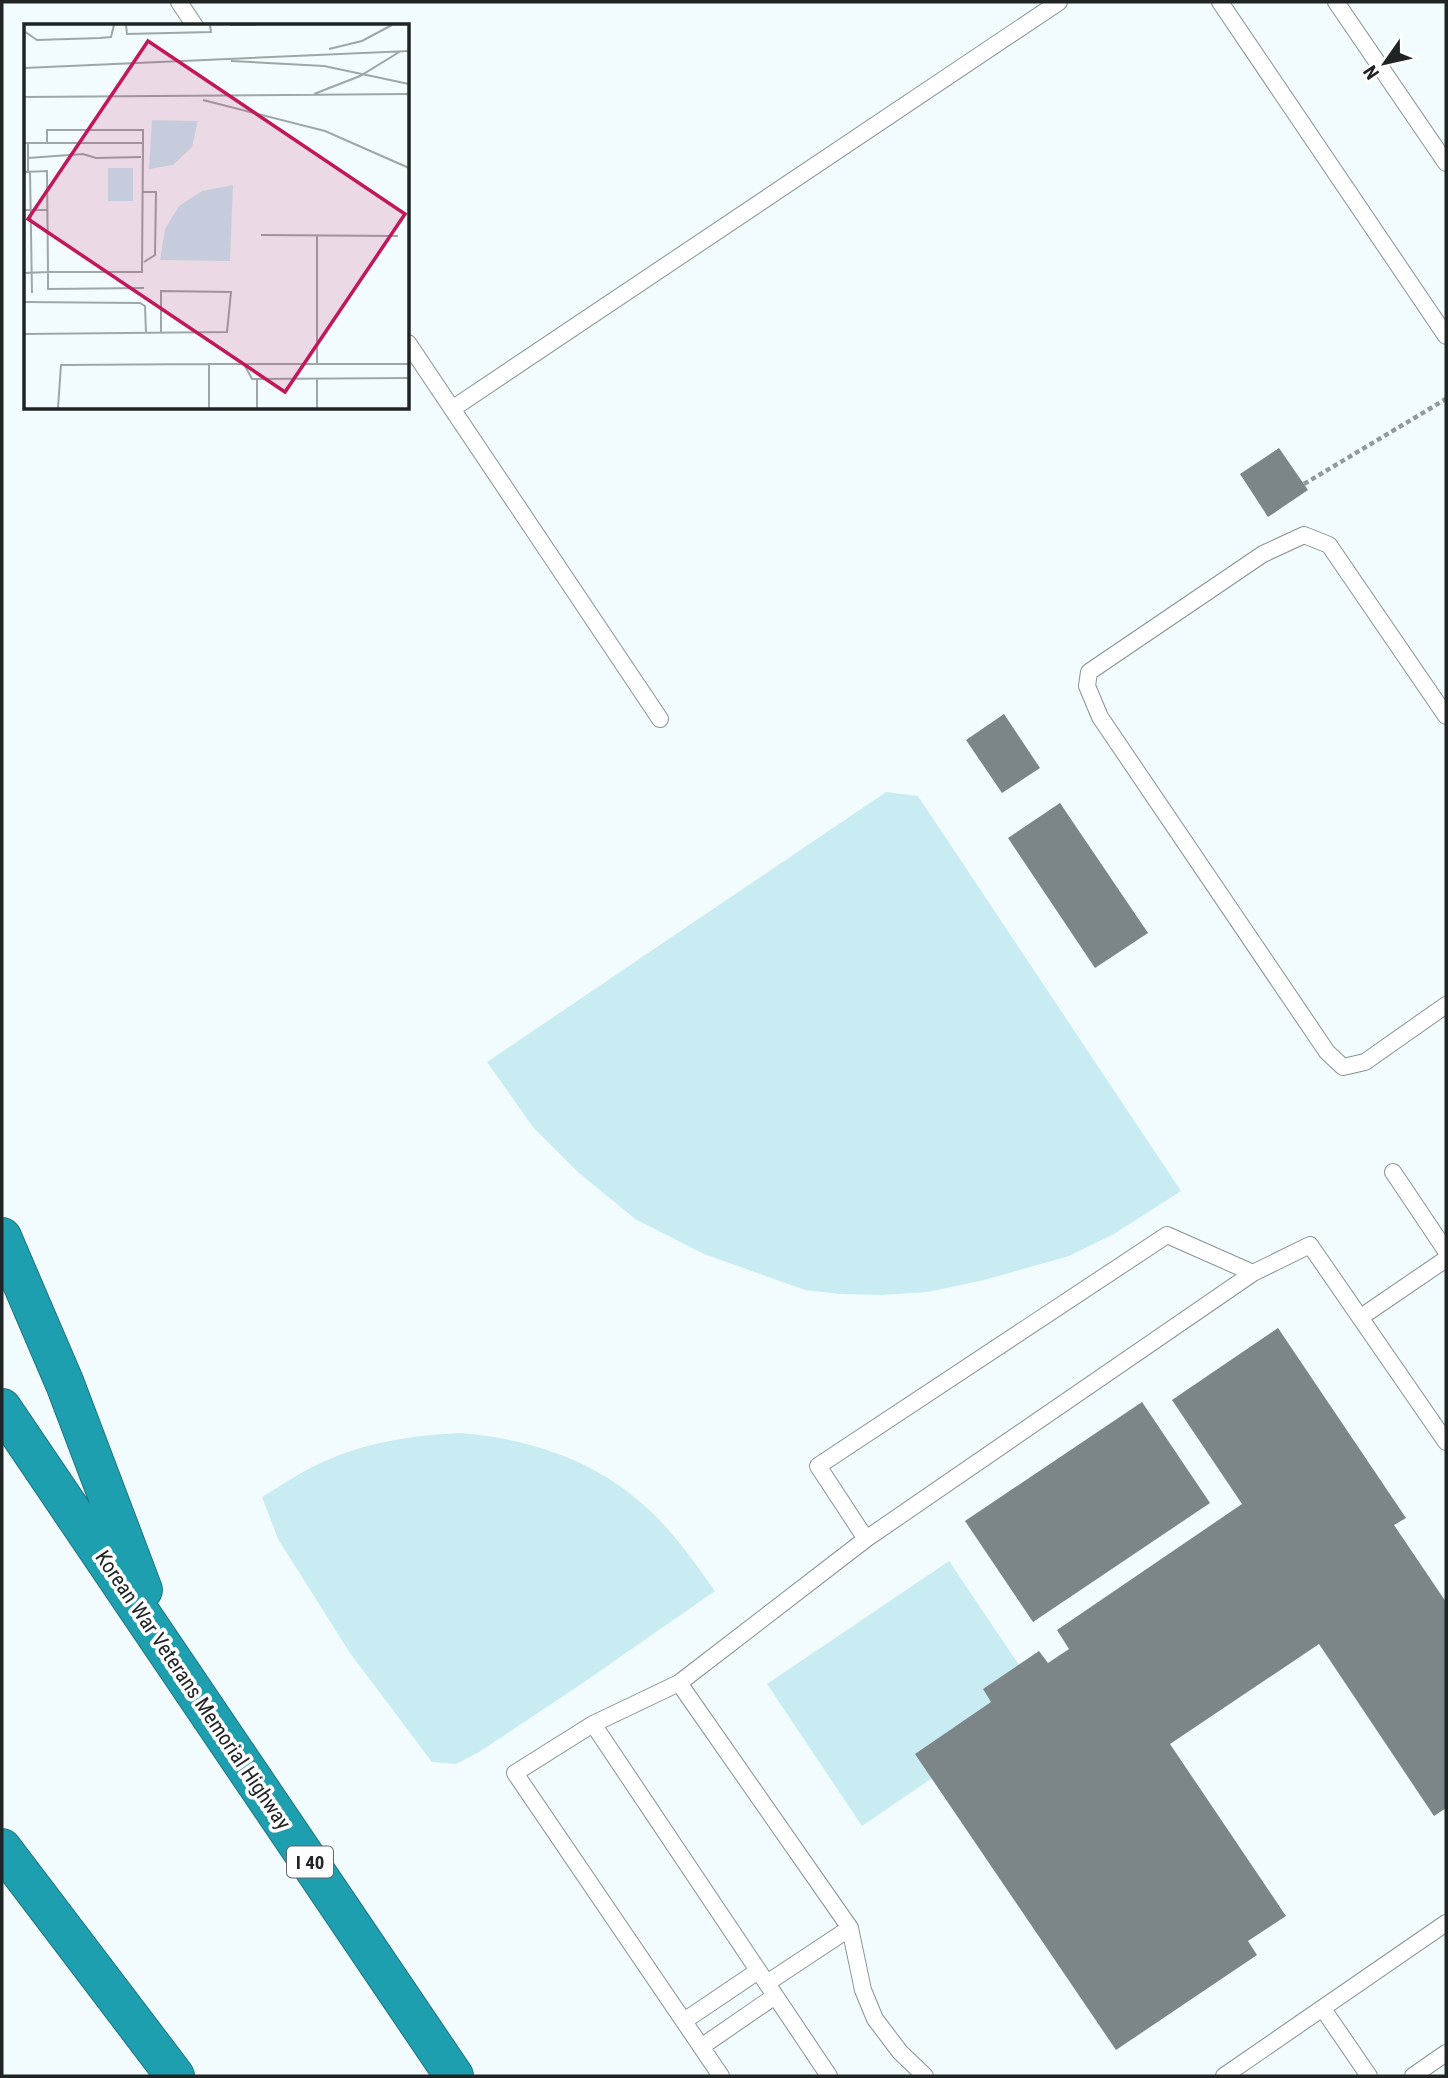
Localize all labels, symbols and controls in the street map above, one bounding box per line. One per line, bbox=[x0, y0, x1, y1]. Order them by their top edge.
inset map bbox=[24, 24, 410, 410]
north arrow bbox=[1350, 28, 1420, 98]
text: N bbox=[1359, 61, 1384, 83]
street label: Korean War Veterans Memorial Highway bbox=[90, 1546, 296, 1834]
road number: I 40 bbox=[287, 1846, 333, 1878]

